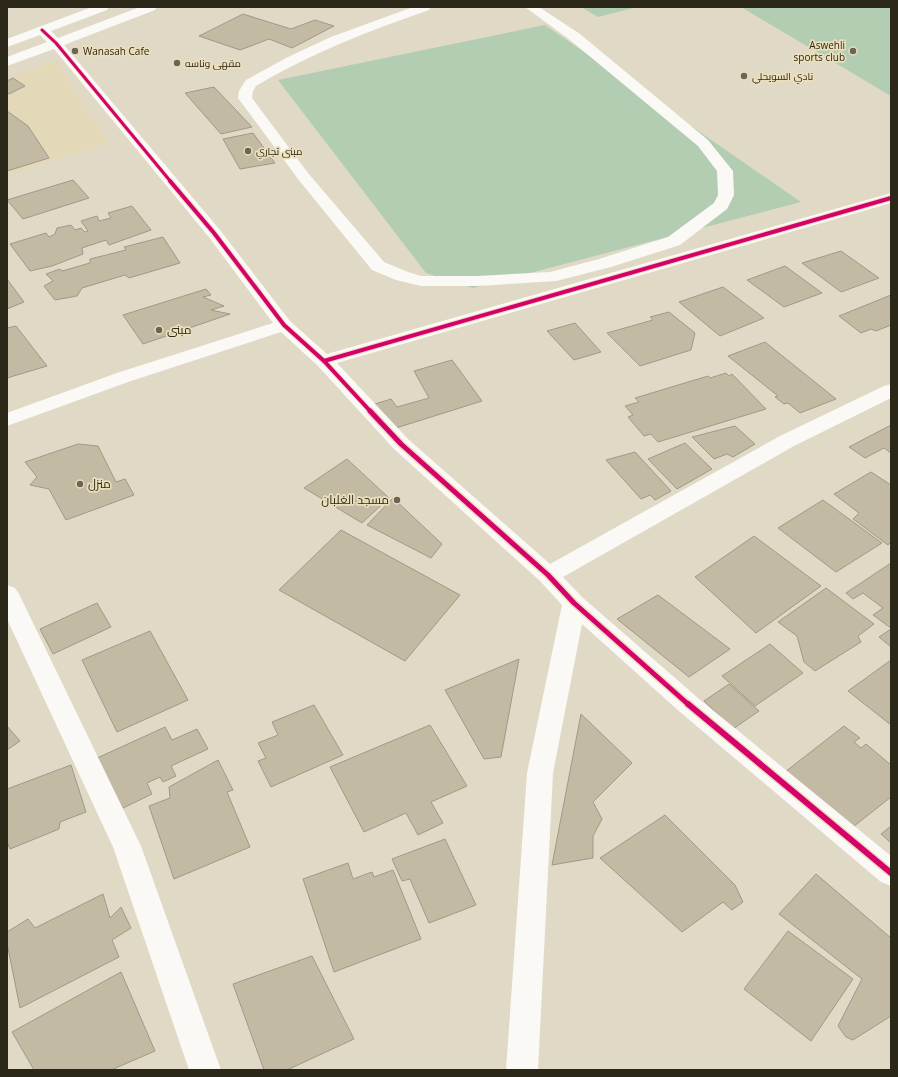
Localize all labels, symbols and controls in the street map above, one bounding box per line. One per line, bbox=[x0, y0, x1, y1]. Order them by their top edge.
place label: Aswehli sports club bbox=[794, 38, 845, 64]
place label: Wanasah Cafe bbox=[83, 44, 150, 58]
marker: Wanasah Cafe bbox=[70, 46, 80, 56]
marker: Aswehli sports club bbox=[848, 46, 858, 56]
place label: مقهى وناسه bbox=[185, 56, 241, 70]
marker: مقهى وناسه bbox=[172, 58, 182, 68]
place label: نادي السويحلي bbox=[752, 69, 813, 84]
marker: نادي السويحلي bbox=[739, 71, 749, 81]
place label: مبنى تجاري bbox=[256, 144, 302, 159]
marker: مبنى تجاري bbox=[243, 146, 253, 156]
place label: مبنى bbox=[167, 321, 192, 338]
marker: مبنى bbox=[154, 325, 164, 335]
place label: منزل bbox=[88, 475, 111, 492]
marker: منزل bbox=[75, 479, 85, 489]
place label: مسجد الغلبان bbox=[321, 491, 389, 508]
marker: مسجد الغلبان bbox=[392, 495, 402, 505]

